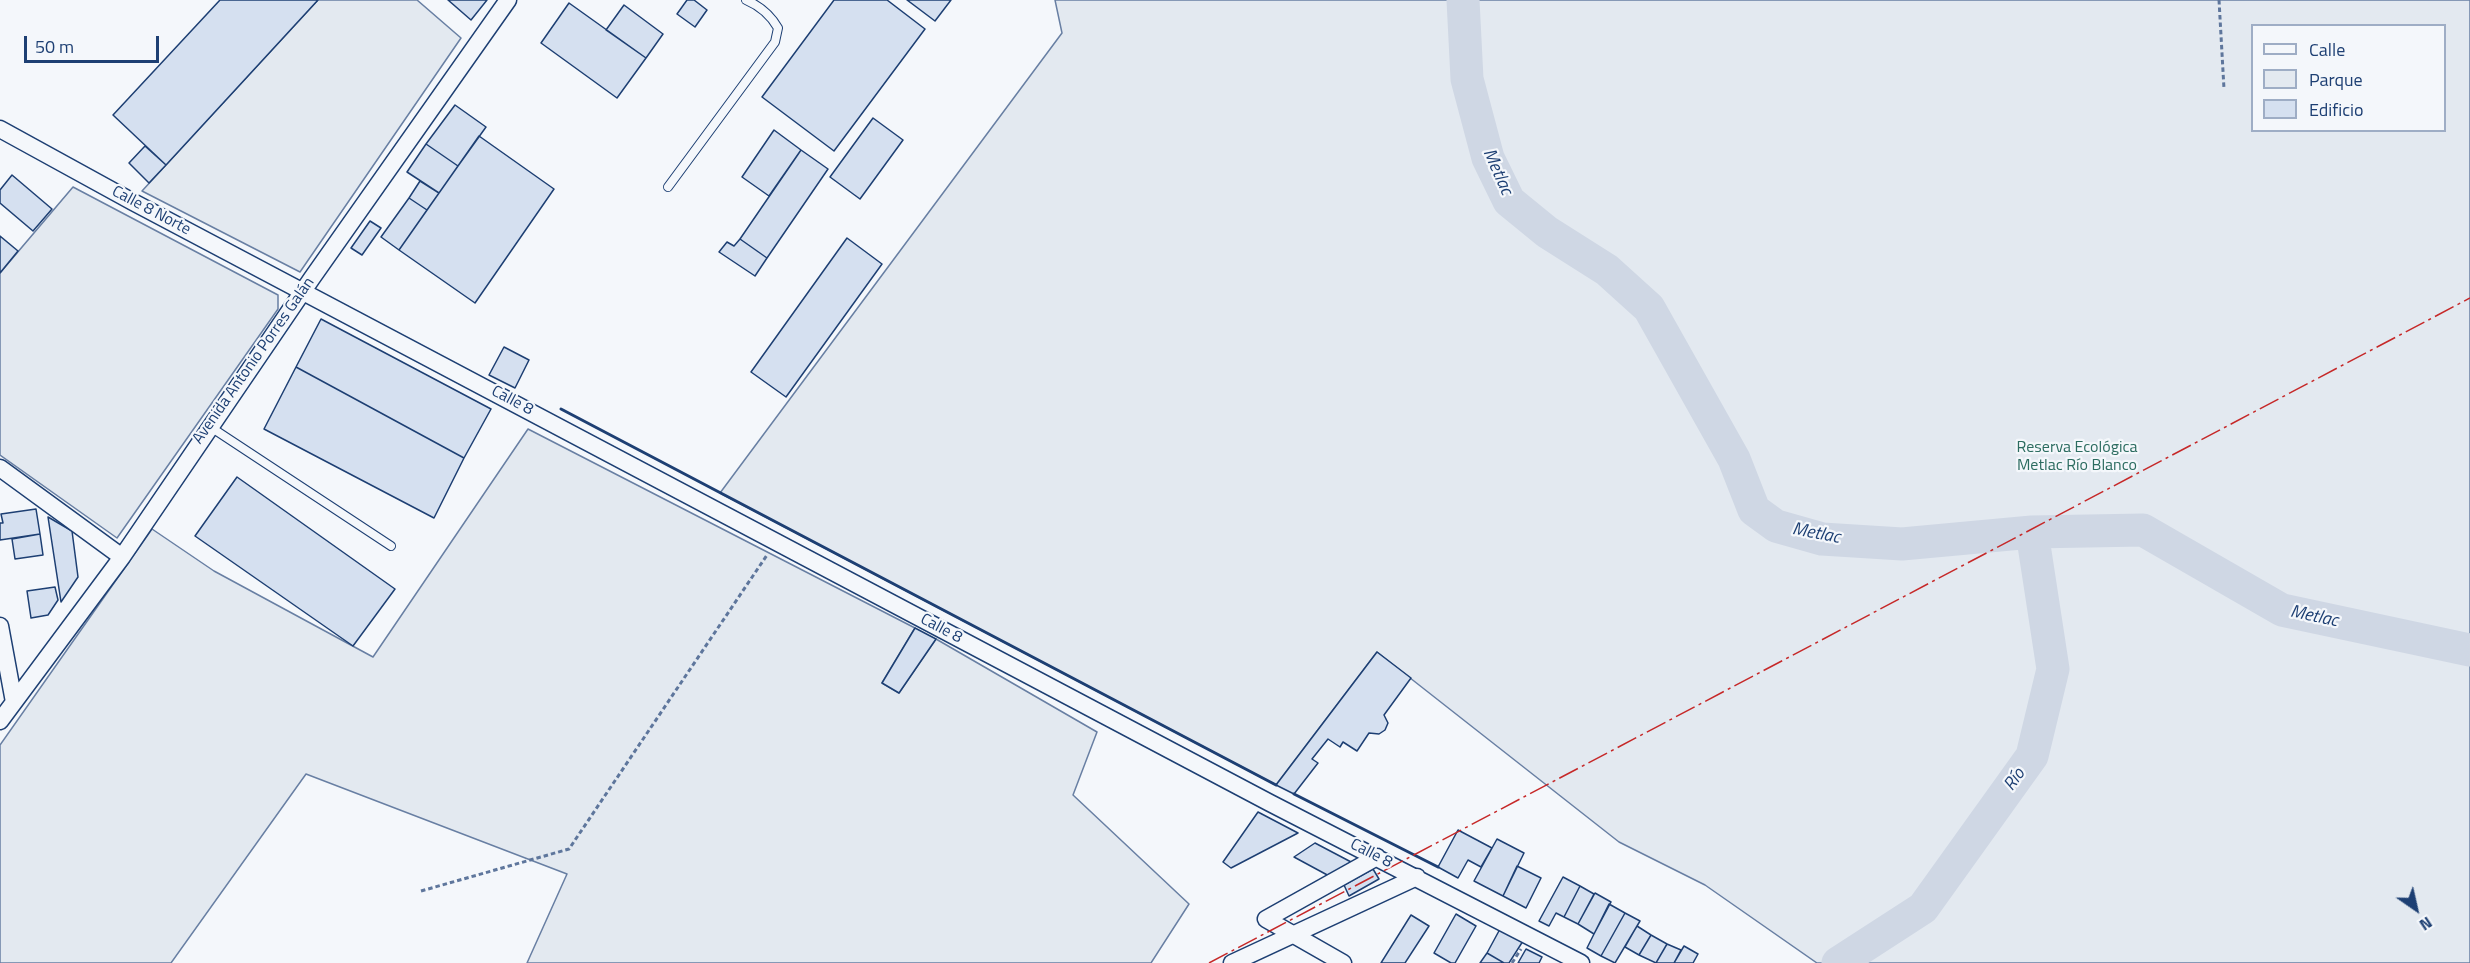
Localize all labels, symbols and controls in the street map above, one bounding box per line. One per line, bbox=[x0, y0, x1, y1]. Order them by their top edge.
scale bar bbox=[27, 24, 162, 62]
legend bbox=[2251, 24, 2446, 132]
text: 50 m bbox=[35, 33, 74, 60]
text: Calle bbox=[2309, 36, 2345, 63]
text: Parque bbox=[2309, 66, 2363, 93]
text: Edificio bbox=[2309, 96, 2363, 123]
water label: Metlac bbox=[1477, 146, 1517, 198]
street label: Calle 8 Norte bbox=[108, 182, 194, 240]
street label: Avenida Antonio Porres Galán bbox=[189, 274, 319, 448]
street label: Calle 8 bbox=[488, 382, 536, 420]
park label: Reserva Ecológica Metlac Río Blanco bbox=[2017, 438, 2137, 476]
water label: Metlac bbox=[1790, 519, 1842, 549]
water label: Metlac bbox=[2288, 601, 2340, 633]
street label: Calle 8 bbox=[917, 610, 965, 648]
water label: Río bbox=[2000, 764, 2030, 796]
street label: Calle 8 bbox=[1347, 835, 1395, 873]
north arrow bbox=[2386, 879, 2446, 939]
text: N bbox=[2415, 911, 2437, 937]

